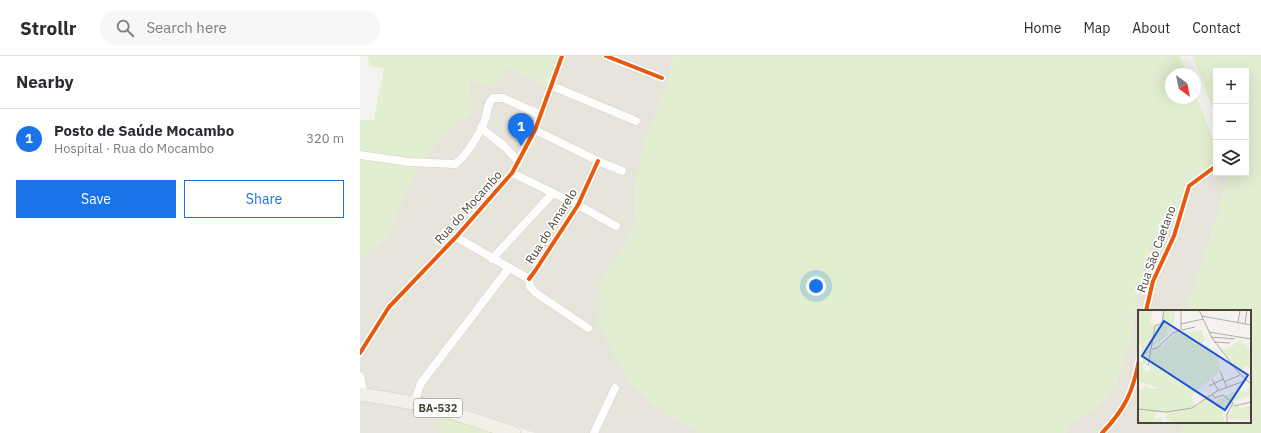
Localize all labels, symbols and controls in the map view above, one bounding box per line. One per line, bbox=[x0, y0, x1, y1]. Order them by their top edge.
search box bbox=[100, 10, 380, 46]
text: Strollr bbox=[20, 16, 76, 40]
icon: search bbox=[114, 17, 136, 39]
text: Search here bbox=[146, 18, 227, 37]
text: Home bbox=[1024, 19, 1061, 37]
text: Map bbox=[1083, 19, 1110, 37]
text: About bbox=[1132, 19, 1170, 37]
text: Contact bbox=[1192, 19, 1241, 37]
north arrow bbox=[1165, 68, 1201, 104]
map controls bbox=[1213, 68, 1249, 176]
button: + bbox=[1213, 68, 1249, 104]
text: Nearby bbox=[16, 71, 74, 93]
button: − bbox=[1213, 104, 1249, 140]
pin: 1 bbox=[508, 113, 534, 146]
text: Posto de Saúde Mocambo bbox=[54, 121, 234, 140]
text: 1 bbox=[25, 130, 33, 147]
text: 320 m bbox=[306, 130, 344, 147]
text: Hospital · Rua do Mocambo bbox=[54, 140, 214, 157]
button: layers bbox=[1213, 140, 1249, 176]
street label: Rua do Mocambo bbox=[431, 167, 505, 247]
button: Save bbox=[16, 180, 176, 218]
button: Share bbox=[184, 180, 344, 218]
street label: Rua do Amarelo bbox=[522, 185, 580, 266]
street label: Rua São Caetano bbox=[1133, 203, 1179, 294]
your location bbox=[806, 276, 826, 296]
inset map bbox=[1138, 310, 1251, 423]
road number: BA-532 bbox=[414, 399, 462, 417]

